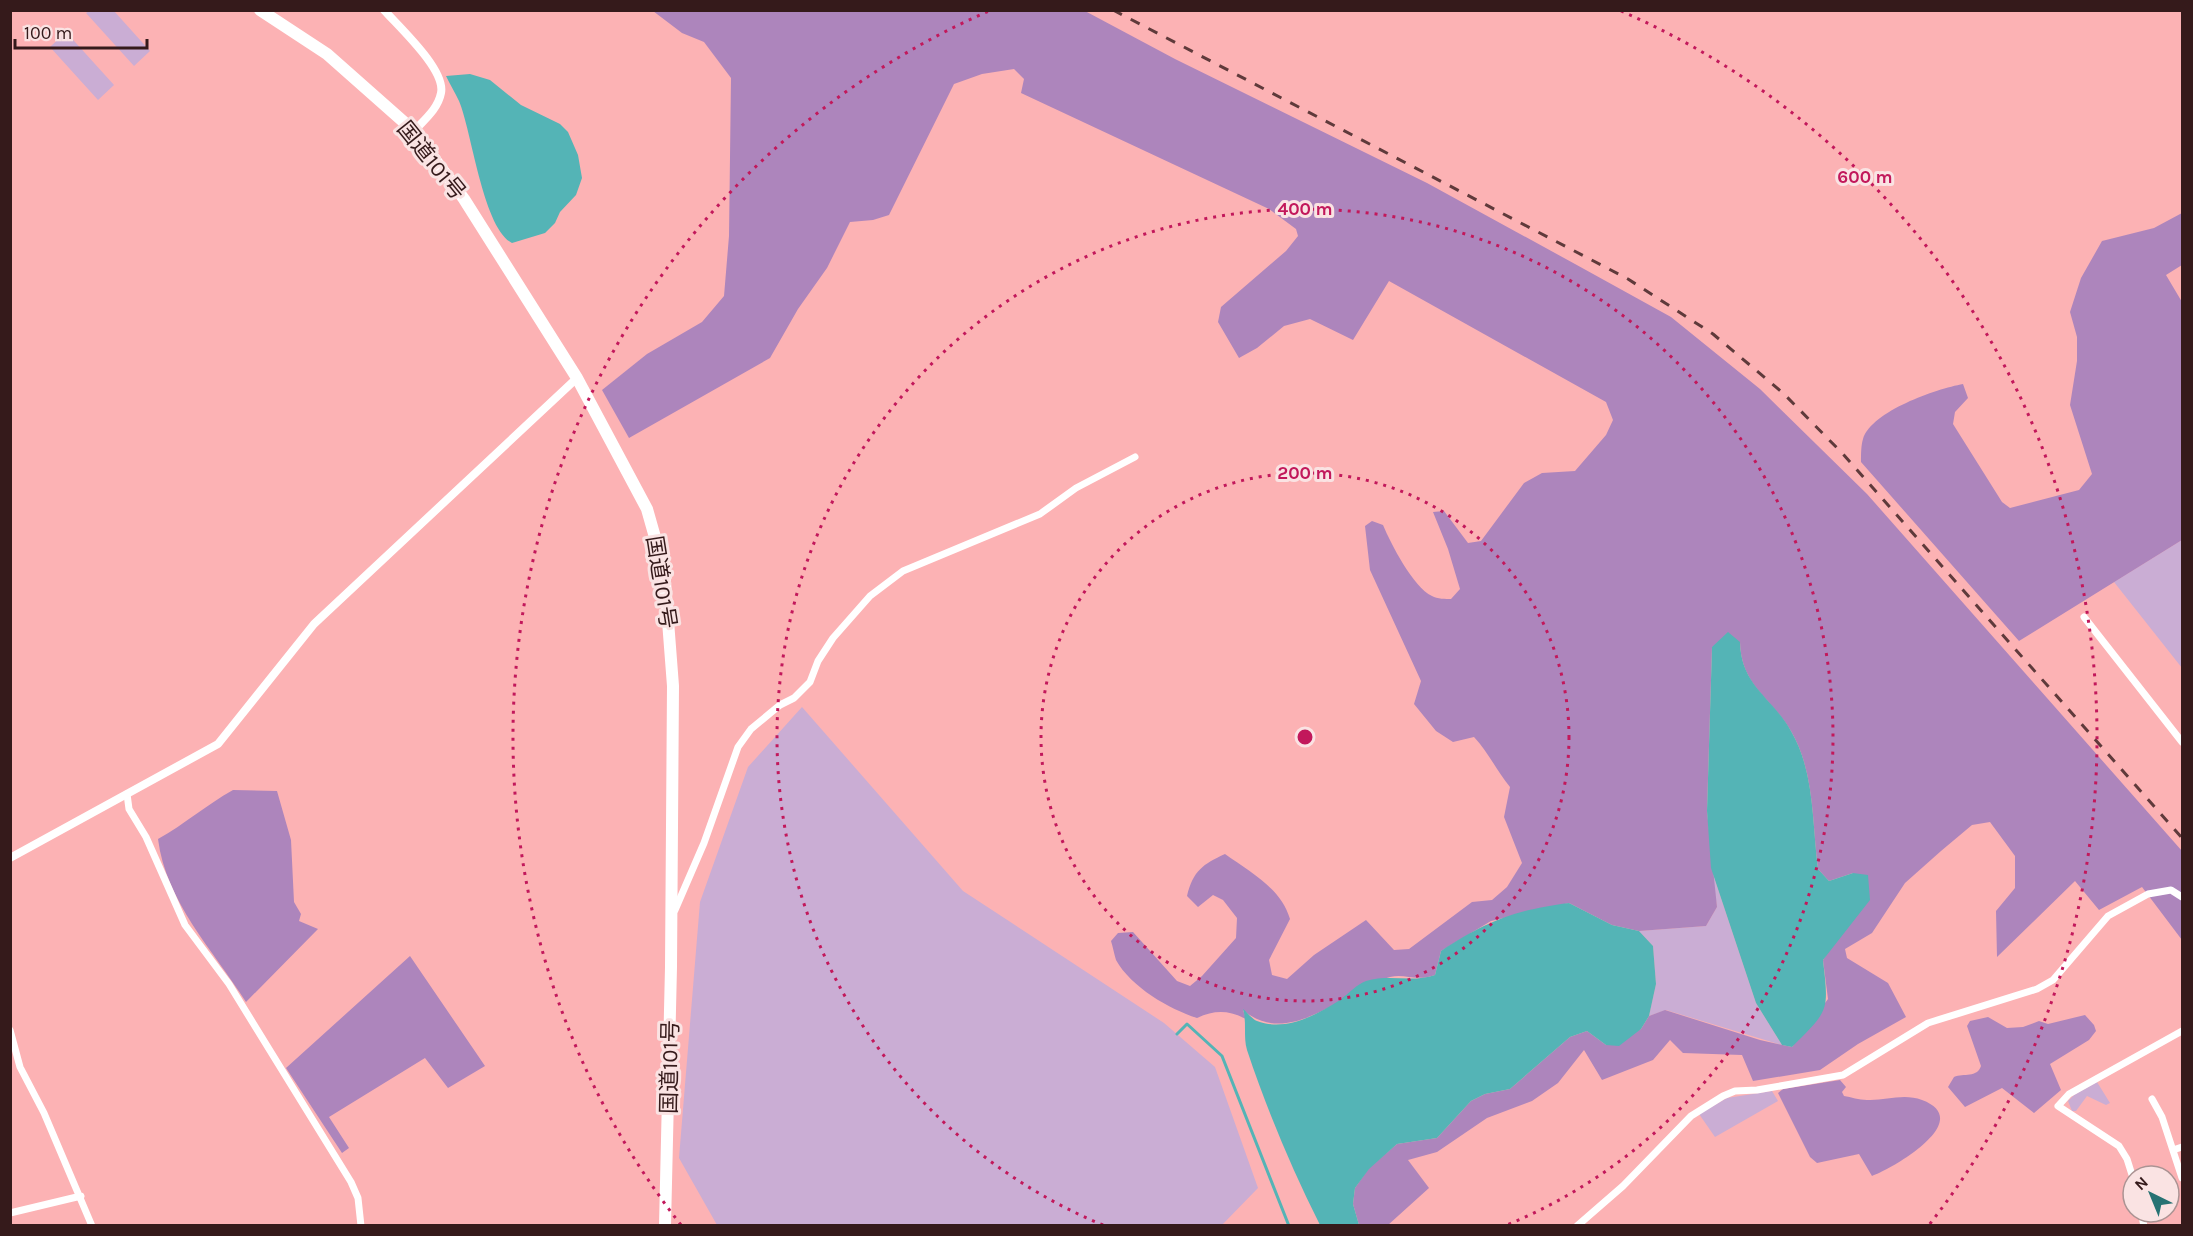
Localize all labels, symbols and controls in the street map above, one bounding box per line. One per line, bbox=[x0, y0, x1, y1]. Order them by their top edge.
scale bar bbox=[15, 12, 147, 50]
text: 100 m bbox=[24, 22, 72, 44]
street label: 国道101号 bbox=[392, 116, 471, 205]
text: 600 m bbox=[1837, 166, 1893, 188]
text: 400 m bbox=[1277, 198, 1333, 220]
text: 200 m bbox=[1277, 462, 1333, 484]
street label: 国道101号 bbox=[641, 534, 681, 630]
centre of rings bbox=[1295, 727, 1315, 747]
street label: 国道101号 bbox=[656, 1020, 684, 1114]
north arrow bbox=[2121, 1164, 2181, 1224]
text: N bbox=[2130, 1173, 2152, 1194]

